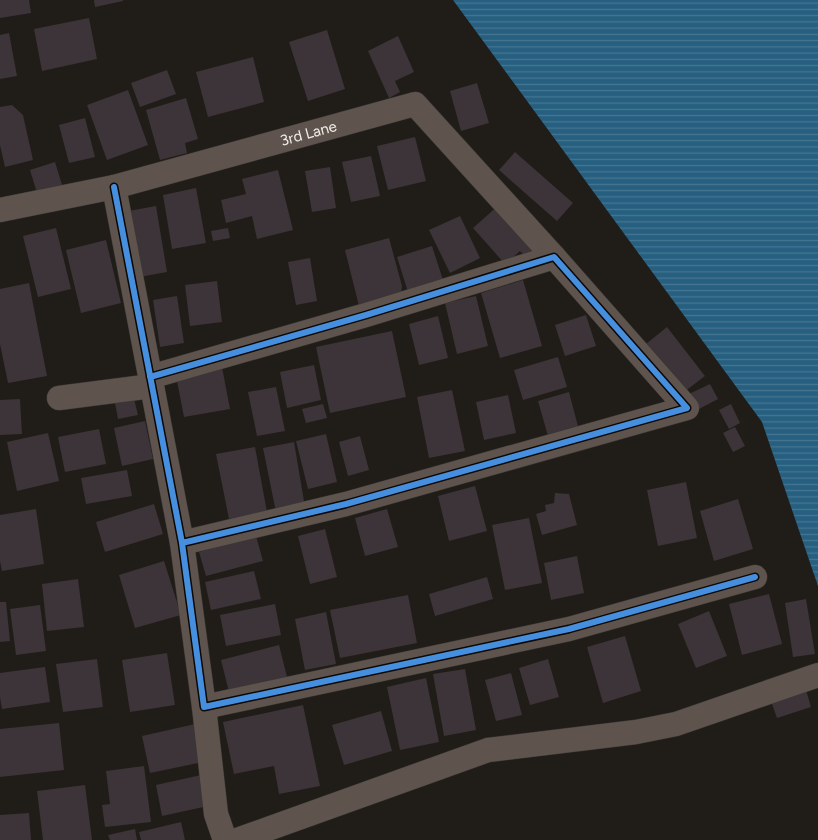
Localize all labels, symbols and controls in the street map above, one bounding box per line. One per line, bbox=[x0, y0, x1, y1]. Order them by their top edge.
street label: 3rd Lane bbox=[278, 117, 339, 150]

